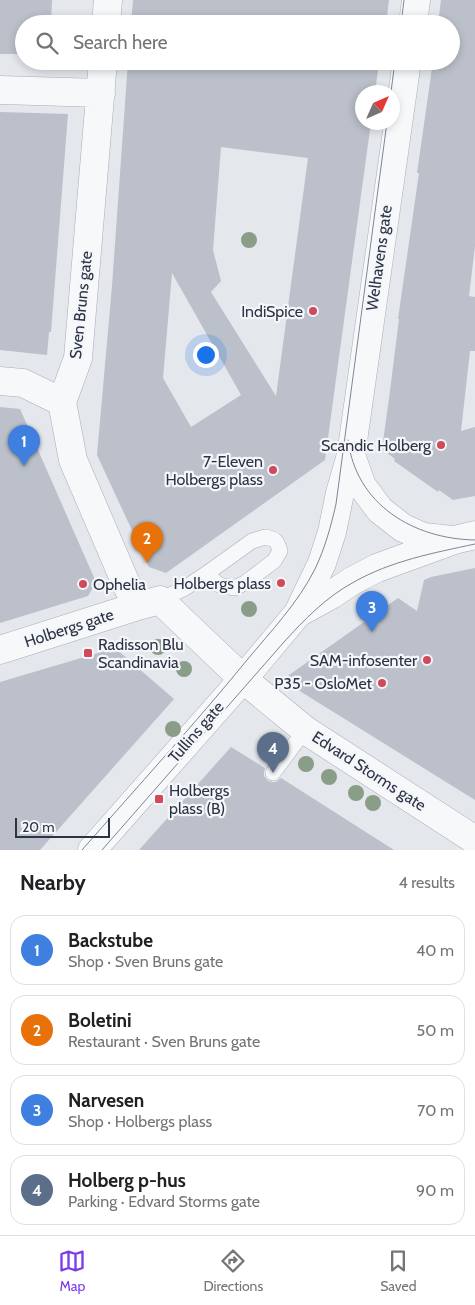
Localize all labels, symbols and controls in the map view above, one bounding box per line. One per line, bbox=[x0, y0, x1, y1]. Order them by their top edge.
search box bbox=[15, 15, 460, 70]
icon: search bbox=[33, 29, 61, 57]
text: Search here bbox=[73, 31, 167, 54]
north arrow bbox=[355, 85, 400, 130]
street label: Welhavens gate bbox=[362, 204, 396, 312]
street label: Sven Bruns gate bbox=[66, 250, 96, 360]
place label: IndiSpice bbox=[241, 302, 303, 321]
marker: IndiSpice bbox=[307, 305, 319, 317]
your location bbox=[193, 342, 219, 368]
pin: 1 bbox=[8, 425, 40, 466]
place label: Scandic Holberg bbox=[321, 436, 432, 455]
marker: Scandic Holberg bbox=[435, 439, 447, 451]
place label: 7-Eleven Holbergs plass bbox=[166, 452, 263, 489]
marker: 7-Eleven Holbergs plass bbox=[267, 464, 279, 476]
pin: 2 bbox=[131, 522, 163, 563]
place label: Holbergs plass bbox=[174, 574, 271, 593]
place label: Ophelia bbox=[93, 575, 146, 594]
marker: Holbergs plass bbox=[275, 577, 287, 589]
marker: Ophelia bbox=[77, 578, 89, 590]
pin: 3 bbox=[356, 591, 388, 632]
street label: Holbergs gate bbox=[22, 605, 116, 651]
place label: Radisson Blu Scandinavia bbox=[98, 635, 184, 672]
marker: Radisson Blu Scandinavia bbox=[82, 647, 94, 659]
place label: SAM-infosenter bbox=[310, 651, 418, 670]
marker: SAM-infosenter bbox=[421, 654, 433, 666]
place label: P35 - OsloMet bbox=[274, 674, 373, 693]
marker: P35 - OsloMet bbox=[376, 677, 388, 689]
street label: Tullins gate bbox=[164, 698, 228, 766]
street label: Edvard Storms gate bbox=[309, 727, 429, 815]
pin: 4 bbox=[257, 732, 289, 773]
place label: Holbergs plass (B) bbox=[169, 781, 230, 818]
marker: Holbergs plass (B) bbox=[153, 793, 165, 805]
scale bar bbox=[15, 815, 110, 838]
text: 20 m bbox=[22, 818, 55, 836]
text: Nearby bbox=[20, 870, 86, 895]
text: 4 results bbox=[398, 873, 455, 892]
text: Backstube bbox=[68, 929, 153, 952]
text: 1 bbox=[34, 941, 40, 960]
text: 40 m bbox=[416, 941, 454, 960]
text: Shop · Sven Bruns gate bbox=[68, 952, 223, 971]
text: Boletini bbox=[68, 1009, 132, 1032]
text: 2 bbox=[33, 1021, 41, 1040]
text: 50 m bbox=[417, 1021, 454, 1040]
text: Restaurant · Sven Bruns gate bbox=[68, 1032, 260, 1051]
text: Narvesen bbox=[68, 1089, 144, 1112]
text: 3 bbox=[33, 1101, 41, 1120]
text: 70 m bbox=[417, 1101, 454, 1120]
text: Shop · Holbergs plass bbox=[68, 1112, 212, 1131]
text: Holberg p-hus bbox=[68, 1169, 186, 1192]
text: 4 bbox=[32, 1181, 42, 1200]
text: 90 m bbox=[416, 1181, 454, 1200]
text: Parking · Edvard Storms gate bbox=[68, 1192, 260, 1211]
tab: Map bbox=[58, 1247, 86, 1295]
tab: Directions bbox=[203, 1247, 263, 1295]
tab: Saved bbox=[380, 1247, 417, 1295]

